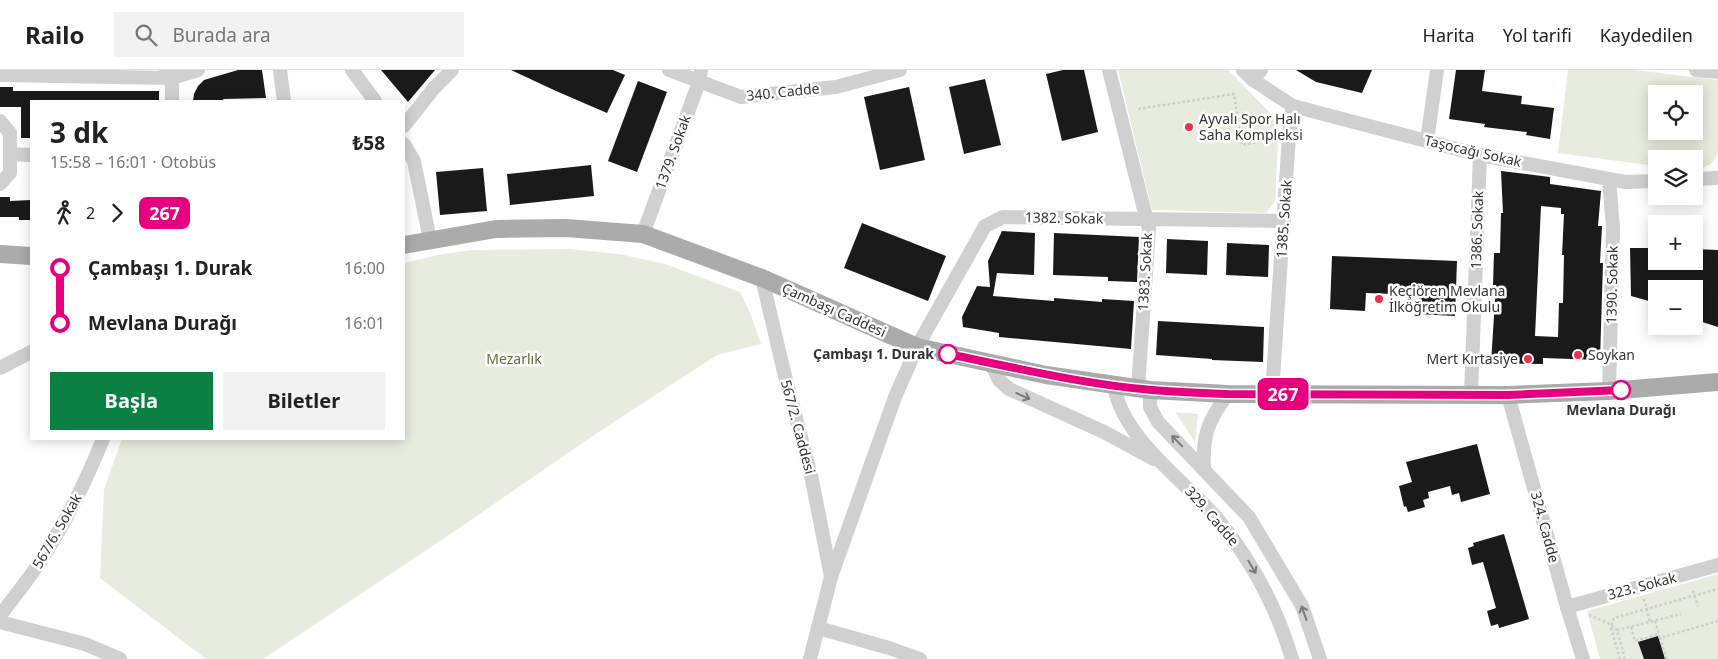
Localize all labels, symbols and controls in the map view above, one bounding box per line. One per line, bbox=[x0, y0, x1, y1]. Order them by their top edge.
search box bbox=[114, 12, 464, 57]
text: Railo bbox=[25, 18, 84, 51]
icon: search bbox=[132, 21, 160, 49]
text: Burada ara bbox=[172, 22, 271, 48]
text: Harita bbox=[1423, 23, 1475, 47]
text: Yol tarifi bbox=[1503, 23, 1572, 47]
text: Kaydedilen bbox=[1600, 23, 1693, 47]
street label: 340. Cadde bbox=[746, 78, 820, 105]
map controls bbox=[1648, 85, 1703, 335]
button: locate bbox=[1648, 85, 1703, 140]
place label: Ayvalı Spor Halı Saha Kompleksi bbox=[1199, 109, 1303, 144]
street label: 1379. Sokak bbox=[650, 111, 695, 192]
text: 3 dk bbox=[50, 113, 108, 151]
marker: Ayvalı Spor Halı Saha Kompleksi bbox=[1183, 121, 1195, 133]
text: ₺58 bbox=[352, 130, 385, 156]
street label: Taşocağı Sokak bbox=[1423, 130, 1524, 171]
button: layers bbox=[1648, 150, 1703, 205]
text: 15:58 – 16:01 · Otobüs bbox=[50, 151, 216, 173]
street label: 1385. Sokak bbox=[1271, 179, 1296, 259]
street label: 1386. Sokak bbox=[1466, 190, 1487, 269]
icon: walk bbox=[50, 199, 78, 227]
icon: forward bbox=[103, 199, 131, 227]
text: 267 bbox=[149, 201, 180, 225]
text: 2 bbox=[86, 202, 95, 224]
street label: 1382. Sokak bbox=[1025, 207, 1104, 228]
button: + bbox=[1648, 215, 1703, 270]
street label: 1383. Sokak bbox=[1133, 232, 1156, 312]
street label: 1390. Sokak bbox=[1601, 245, 1622, 324]
text: Çambaşı 1. Durak bbox=[88, 255, 252, 281]
text: 16:00 bbox=[344, 257, 385, 279]
street label: Çambaşı Caddesi bbox=[779, 278, 889, 341]
button: − bbox=[1648, 280, 1703, 335]
place label: Keçiören Mevlana İlköğretim Okulu bbox=[1389, 281, 1505, 316]
marker: Keçiören Mevlana İlköğretim Okulu bbox=[1373, 293, 1385, 305]
text: Mevlana Durağı bbox=[88, 310, 237, 336]
text: 16:01 bbox=[344, 312, 385, 334]
place label: Çambaşı 1. Durak bbox=[813, 344, 934, 363]
marker: Çambaşı 1. Durak bbox=[938, 344, 958, 364]
place label: Soykan bbox=[1588, 345, 1635, 364]
park label: Mezarlık bbox=[486, 349, 542, 368]
place label: Mert Kırtasiye bbox=[1427, 349, 1518, 368]
marker: Soykan bbox=[1572, 349, 1584, 361]
marker: Mert Kırtasiye bbox=[1522, 353, 1534, 365]
button: Başla bbox=[50, 372, 213, 430]
button: Biletler bbox=[223, 372, 385, 430]
street label: 567/2. Caddesi bbox=[777, 378, 820, 476]
line badge: 267 bbox=[1254, 378, 1312, 410]
marker: Mevlana Durağı bbox=[1611, 380, 1631, 400]
text: 267 bbox=[1268, 382, 1298, 406]
one-way arrow bbox=[1015, 392, 1030, 402]
place label: Mevlana Durağı bbox=[1566, 400, 1676, 419]
one-way arrow bbox=[1171, 435, 1183, 448]
street label: 329. Cadde bbox=[1181, 482, 1244, 550]
street label: 567/6. Sokak bbox=[27, 489, 86, 572]
street label: 324. Cadde bbox=[1527, 489, 1564, 565]
one-way arrow bbox=[1247, 560, 1258, 574]
street label: 323. Sokak bbox=[1605, 567, 1679, 604]
one-way arrow bbox=[1299, 606, 1308, 621]

